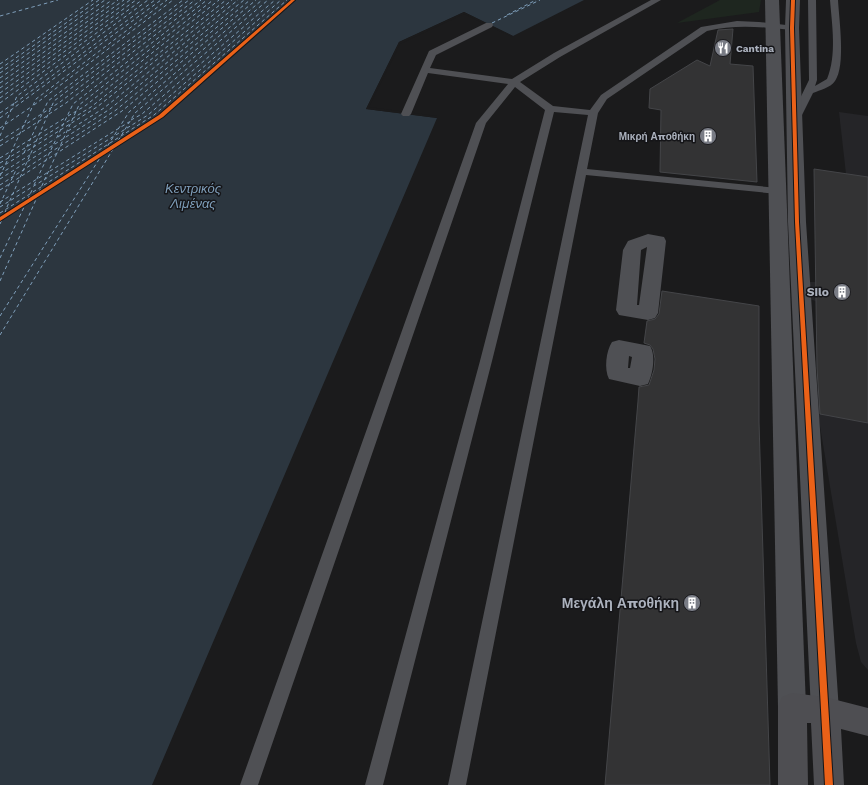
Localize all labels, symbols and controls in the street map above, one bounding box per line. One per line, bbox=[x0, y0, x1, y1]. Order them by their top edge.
restaurant icon: Cantina bbox=[713, 38, 733, 58]
place label: Cantina bbox=[736, 43, 774, 54]
building icon: Μικρή Αποθήκη bbox=[698, 126, 718, 146]
place label: Μικρή Αποθήκη bbox=[619, 131, 695, 142]
water label: Κεντρικός Λιμένας bbox=[165, 181, 222, 211]
building icon: Silo bbox=[832, 282, 852, 302]
place label: Silo bbox=[807, 285, 829, 299]
building icon: Μεγάλη Αποθήκη bbox=[682, 593, 702, 613]
place label: Μεγάλη Αποθήκη bbox=[562, 595, 679, 611]

